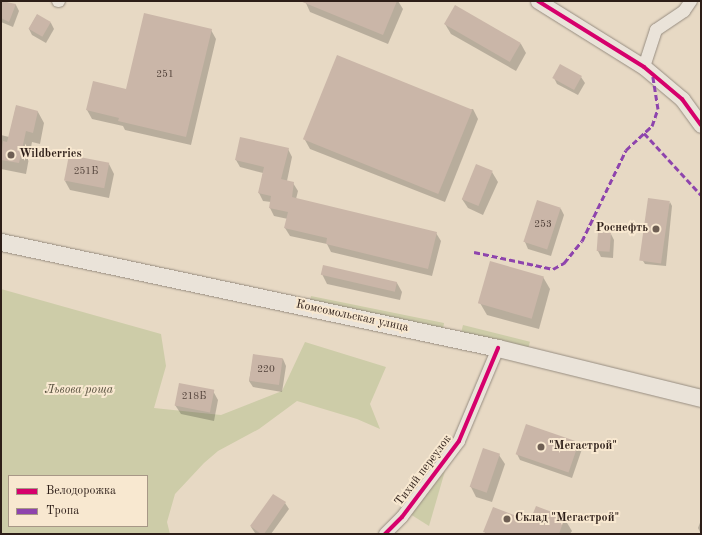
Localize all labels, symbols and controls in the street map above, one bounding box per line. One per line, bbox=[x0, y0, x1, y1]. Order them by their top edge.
house number: 251 bbox=[156, 69, 174, 81]
place label: Wildberries bbox=[19, 148, 82, 162]
marker: Wildberries bbox=[6, 150, 16, 160]
house number: 251Б bbox=[74, 166, 98, 178]
house number: 253 bbox=[534, 219, 552, 231]
place label: Роснефть bbox=[596, 222, 648, 236]
marker: Роснефть bbox=[651, 224, 661, 234]
street label: Комсомольская улица bbox=[294, 298, 410, 336]
house number: 220 bbox=[257, 364, 275, 376]
park label: Львова роща bbox=[45, 384, 113, 398]
house number: 218Б bbox=[182, 391, 206, 403]
street label: Тихий переулок bbox=[393, 433, 455, 509]
place label: "Мегастрой" bbox=[549, 440, 617, 454]
marker: "Мегастрой" bbox=[536, 442, 546, 452]
legend bbox=[8, 475, 148, 527]
text: Велодорожка bbox=[46, 485, 116, 497]
text: Тропа bbox=[46, 505, 79, 517]
place label: Склад "Мегастрой" bbox=[515, 512, 619, 526]
marker: Склад "Мегастрой" bbox=[502, 514, 512, 524]

